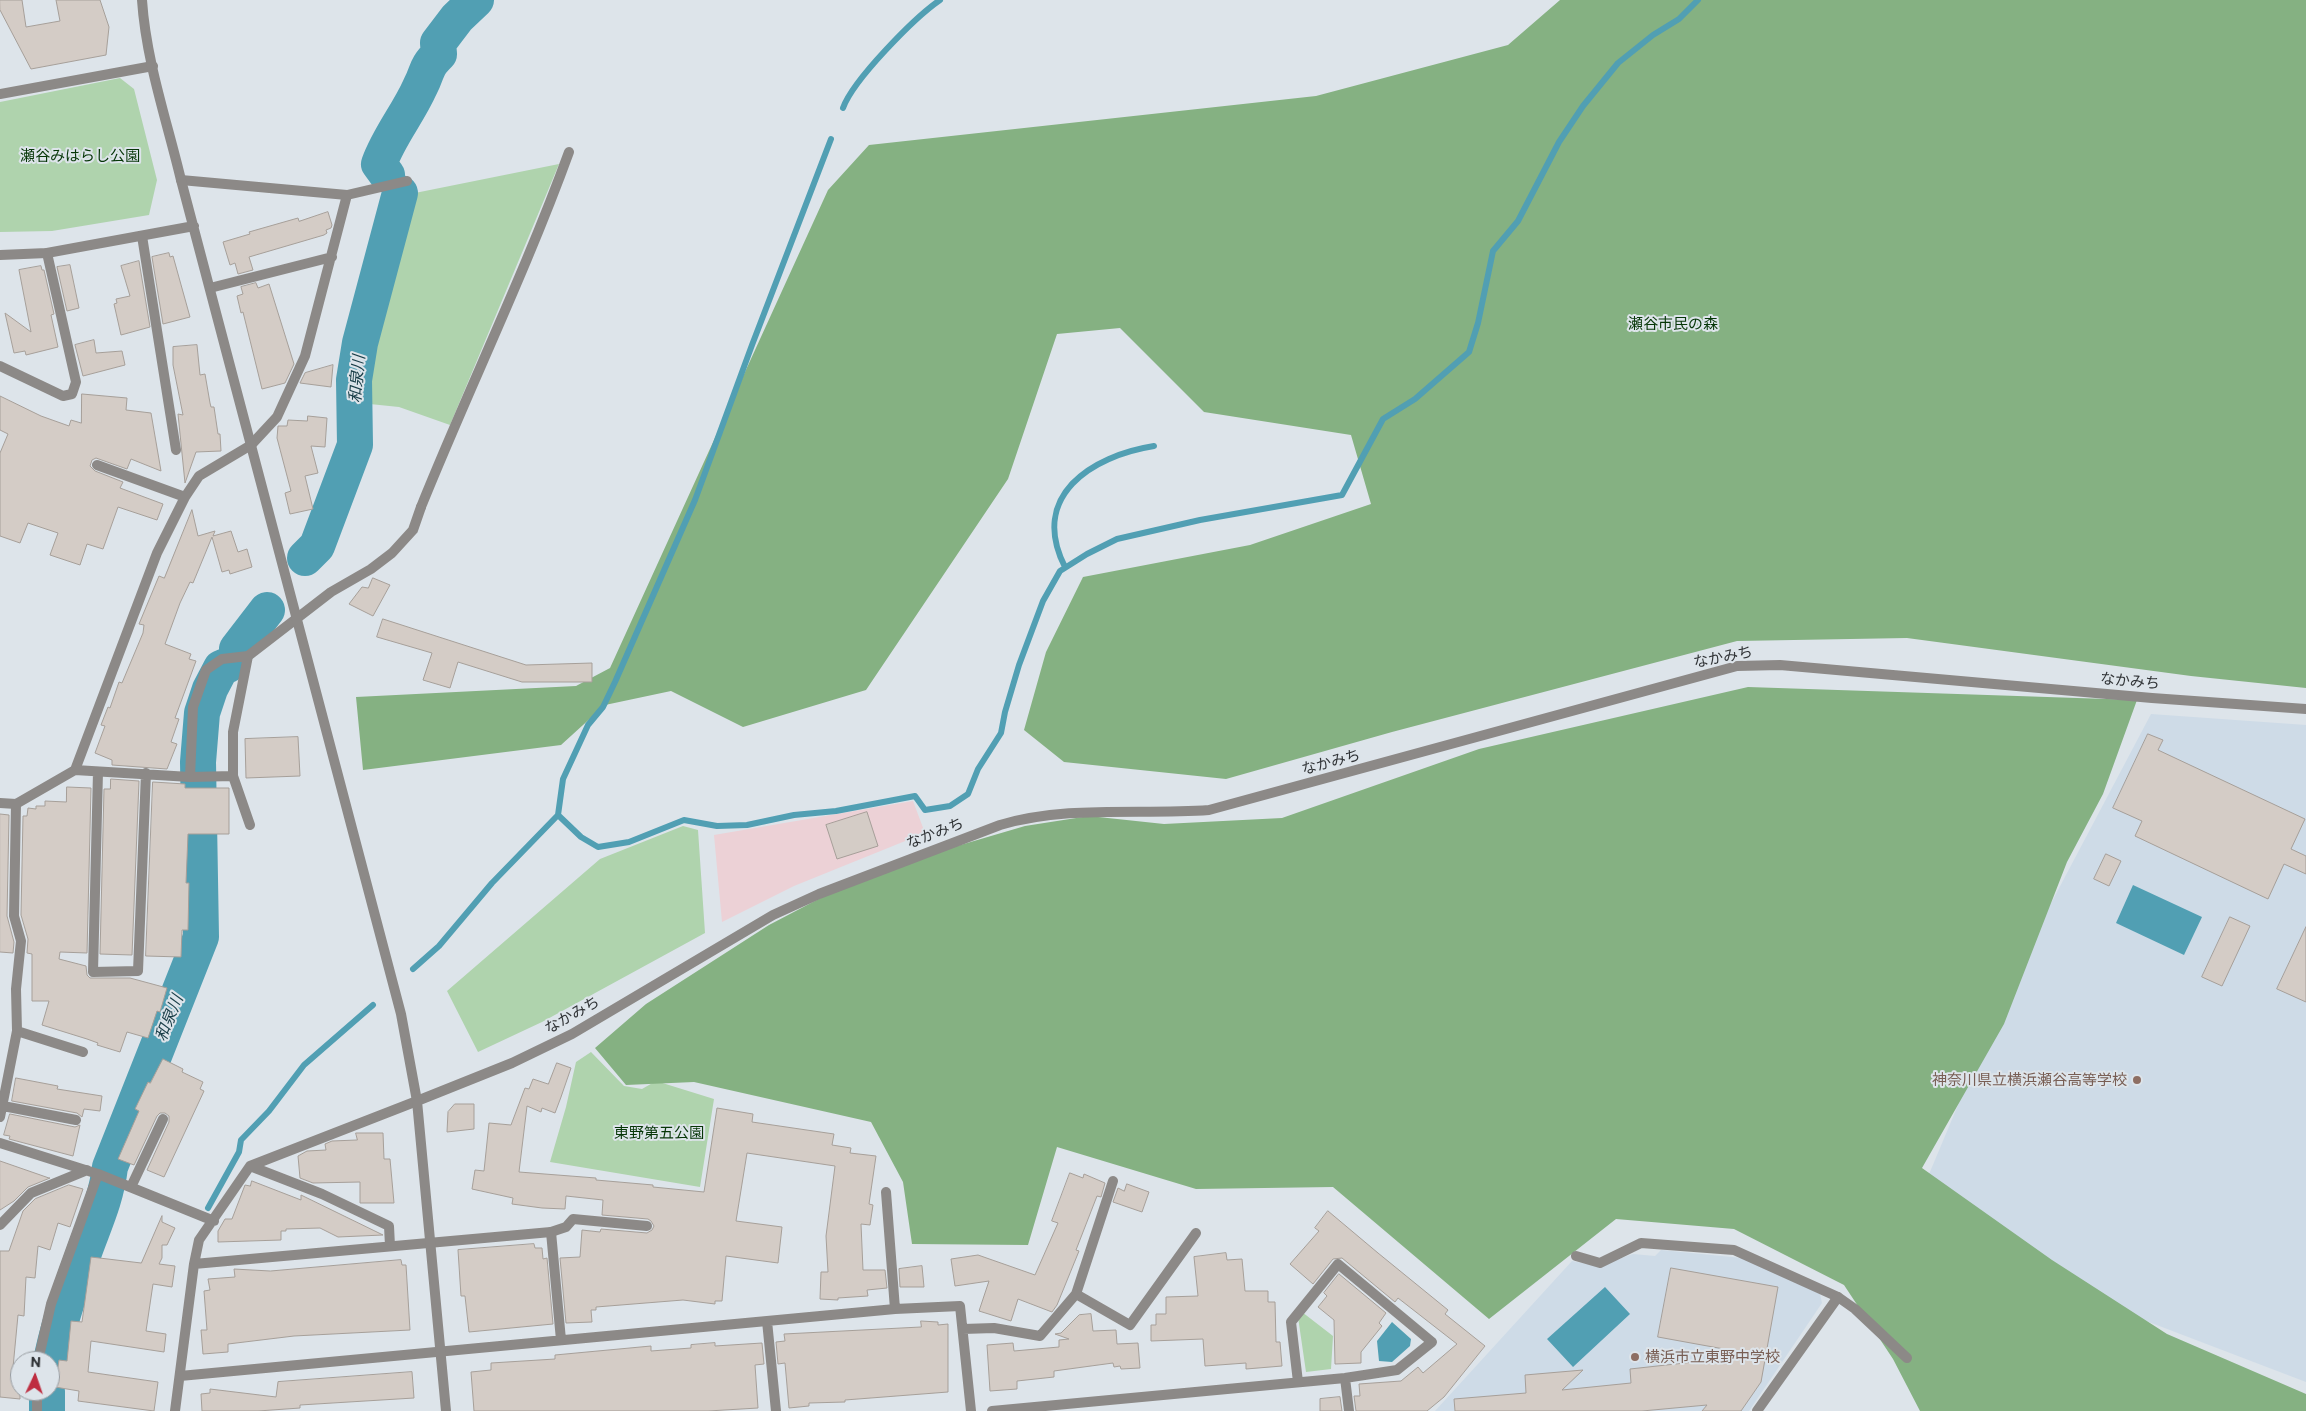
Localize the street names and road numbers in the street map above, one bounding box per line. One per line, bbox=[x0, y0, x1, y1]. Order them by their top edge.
street label: なかみち bbox=[1692, 642, 1754, 672]
street label: なかみち bbox=[2099, 669, 2161, 693]
street label: なかみち bbox=[1300, 746, 1362, 778]
street label: なかみち bbox=[904, 814, 966, 852]
street label: なかみち bbox=[541, 993, 603, 1037]

